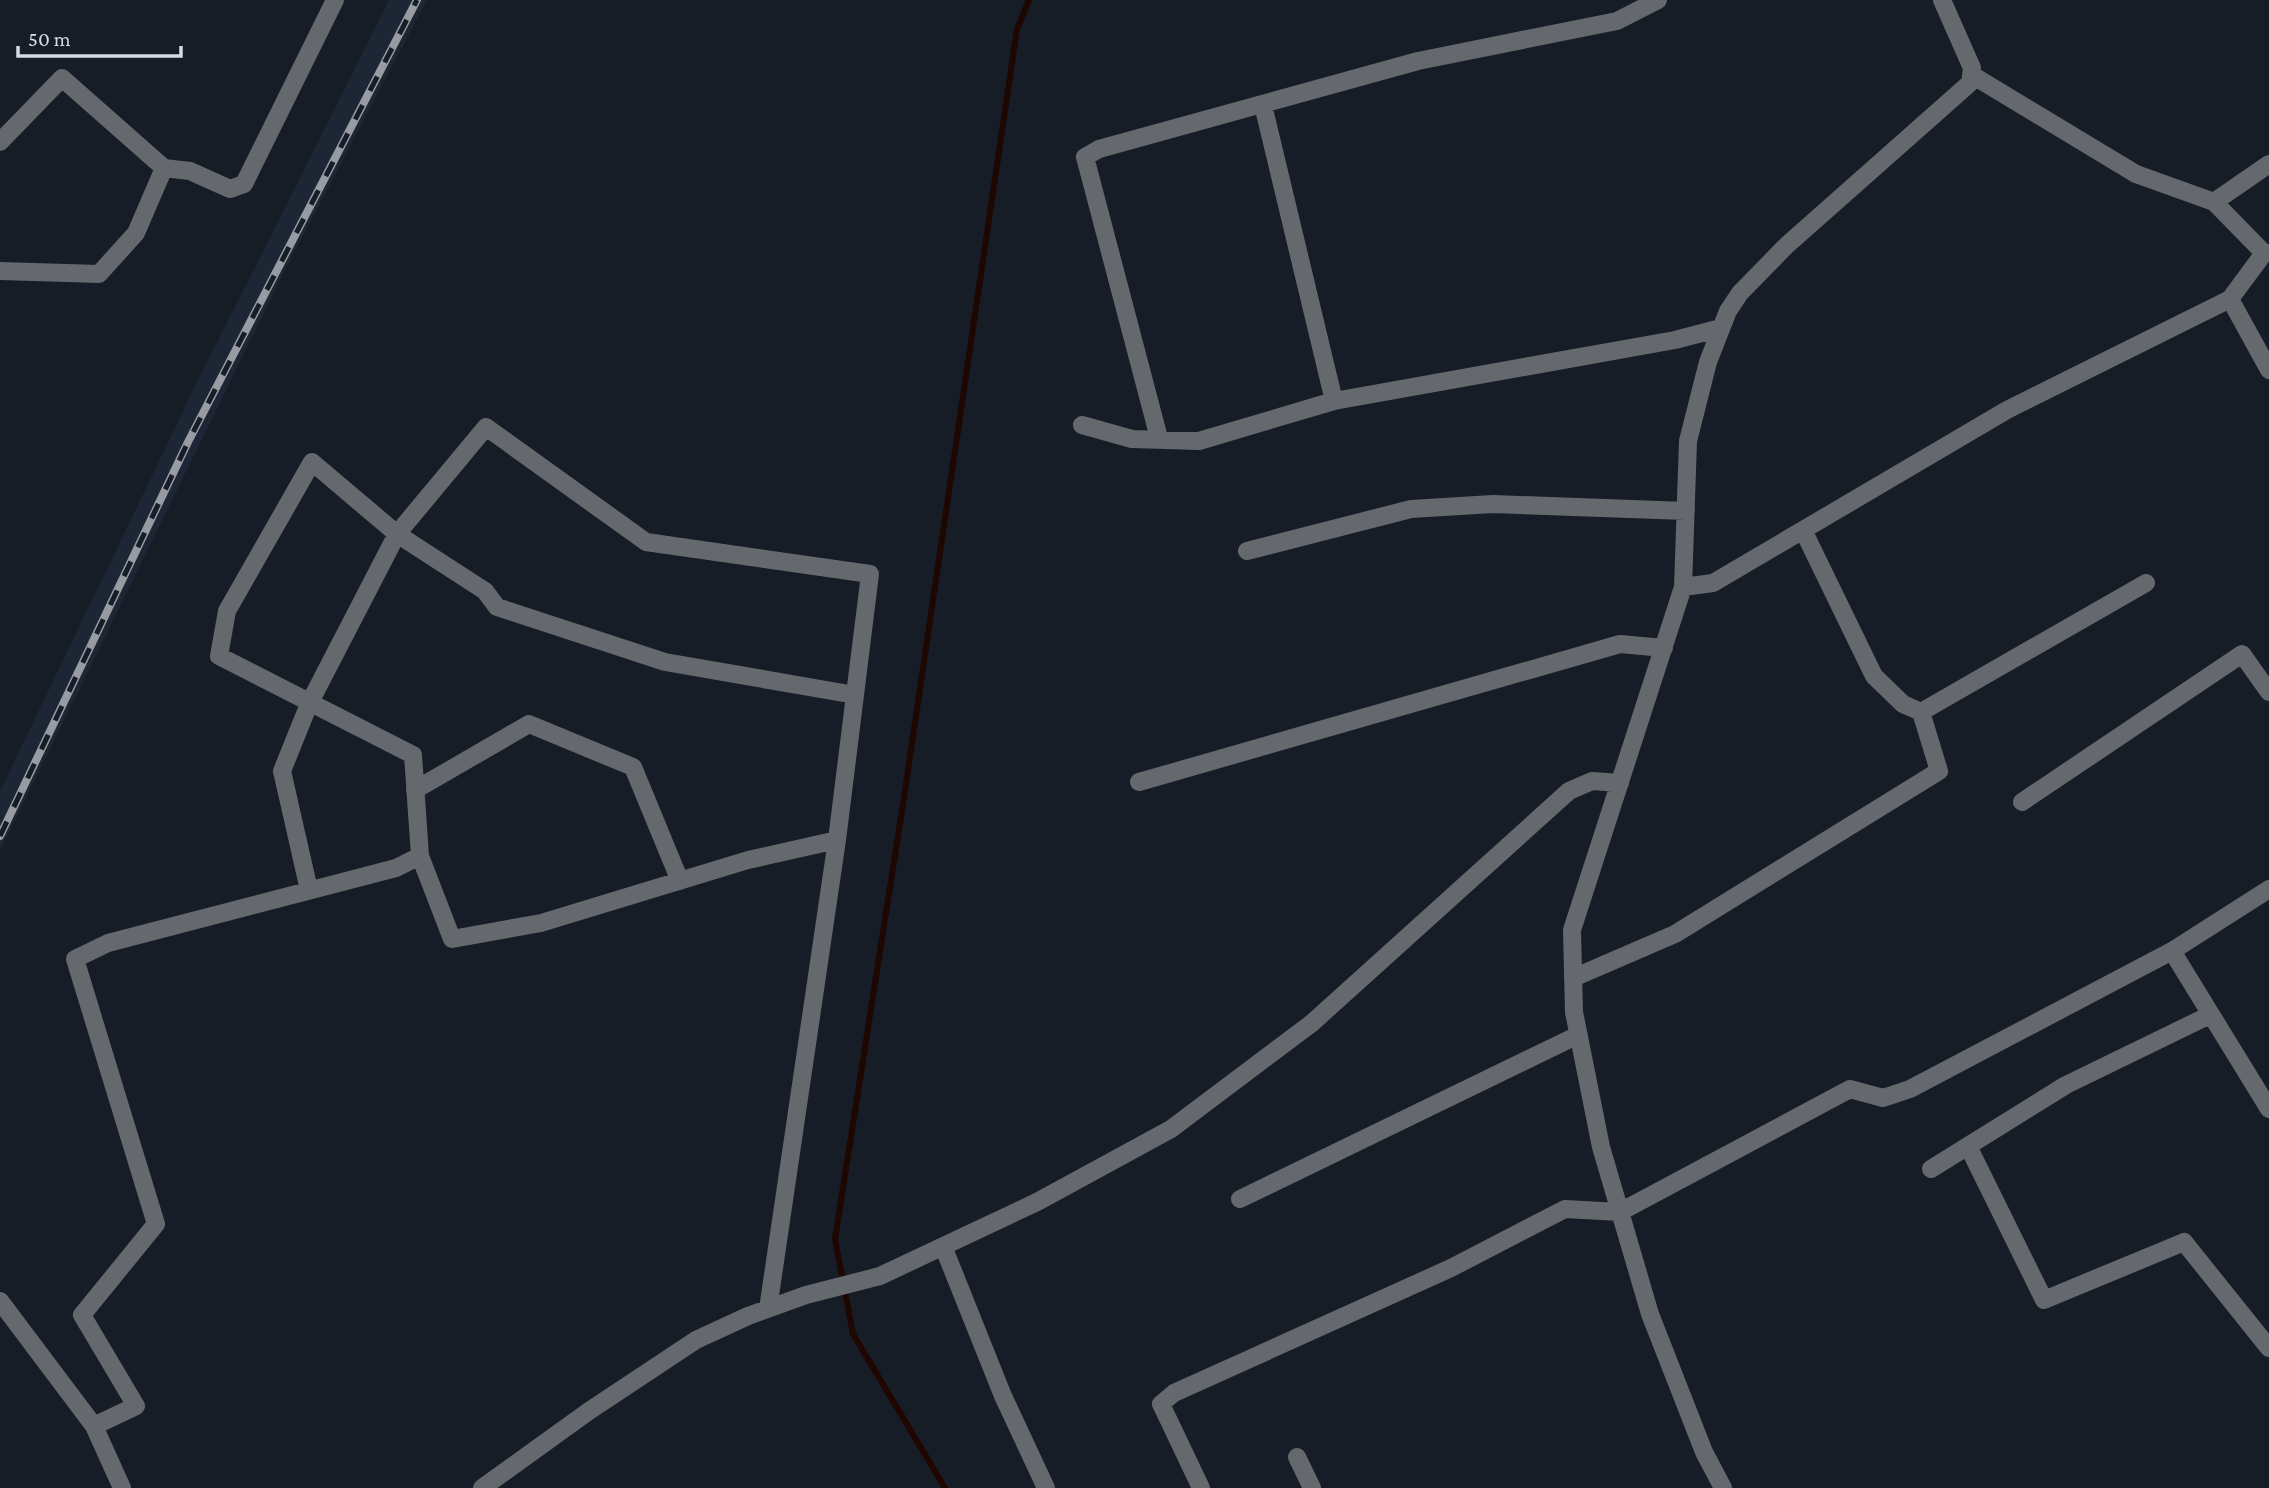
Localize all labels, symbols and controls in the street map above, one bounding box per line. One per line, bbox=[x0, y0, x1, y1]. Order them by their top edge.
scale bar bbox=[18, 14, 180, 58]
text: 50 m bbox=[28, 27, 71, 51]

